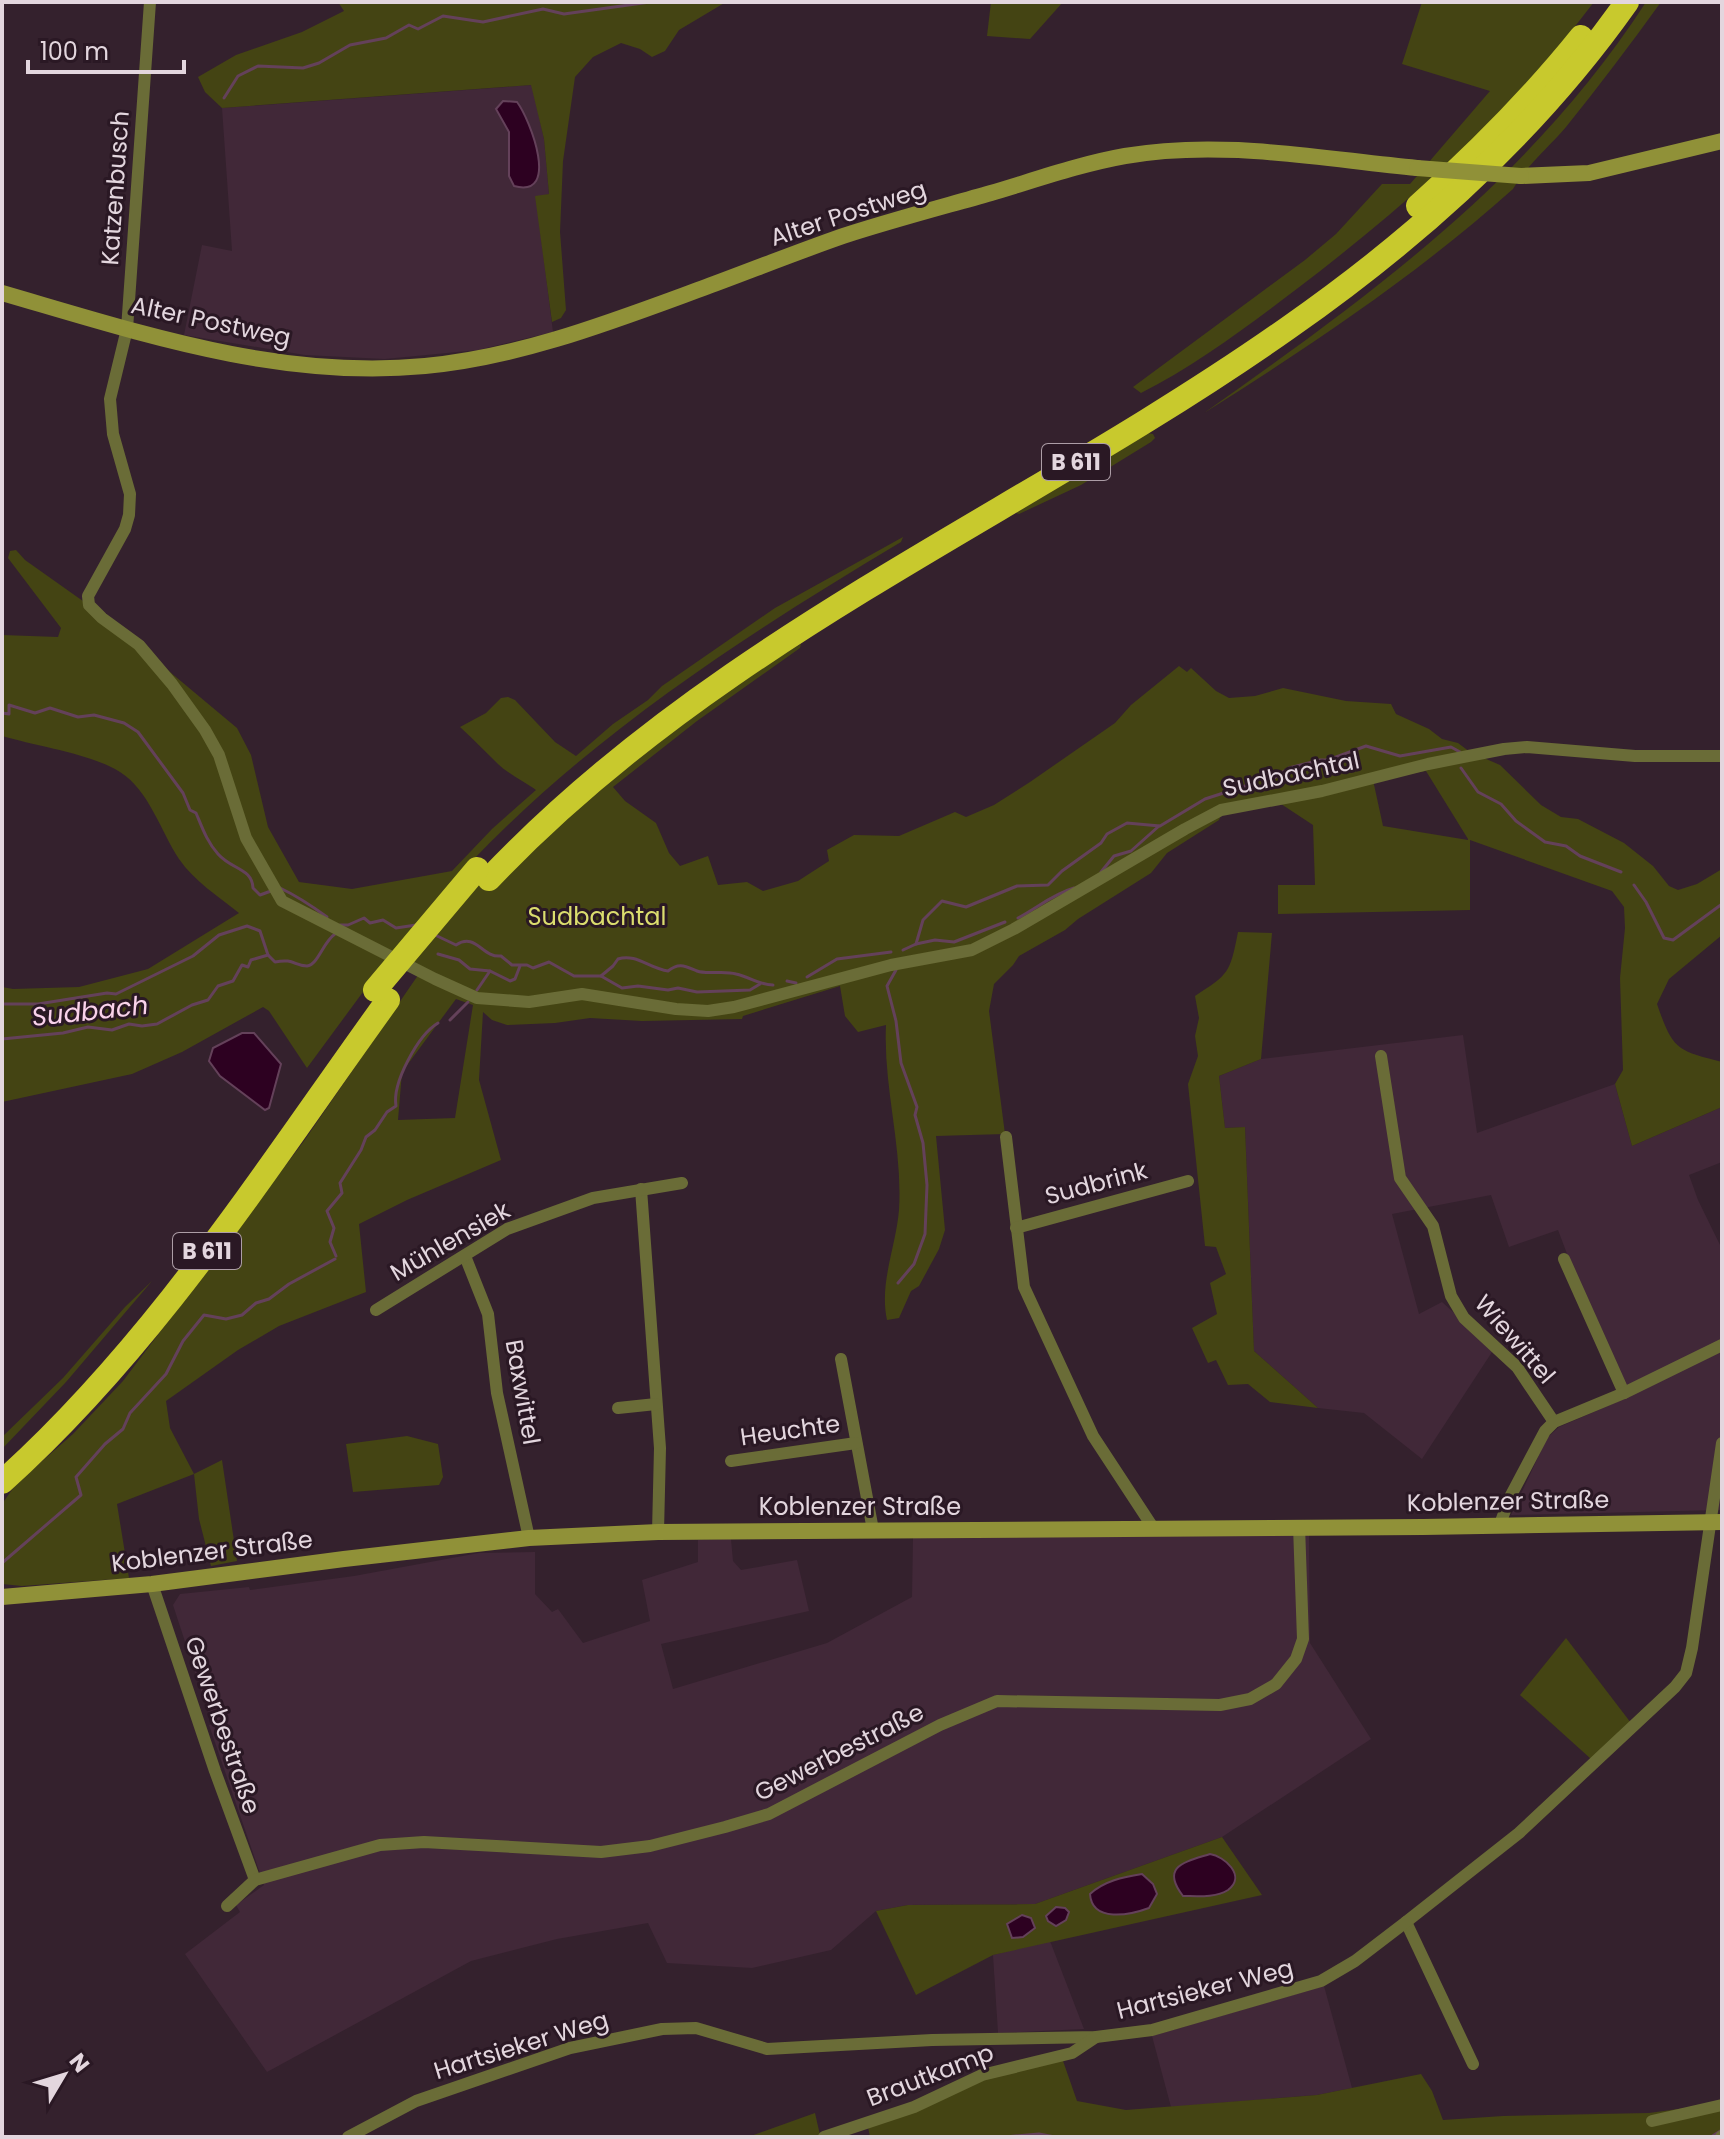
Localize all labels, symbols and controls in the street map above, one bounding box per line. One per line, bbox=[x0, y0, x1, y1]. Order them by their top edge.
scale bar bbox=[28, 24, 184, 74]
text: 100 m bbox=[40, 35, 109, 68]
street label: Katzenbusch bbox=[93, 110, 137, 266]
street label: Alter Postweg bbox=[766, 172, 930, 254]
street label: Alter Postweg bbox=[128, 288, 294, 354]
road number: B 611 bbox=[1042, 444, 1110, 480]
street label: Sudbachtal bbox=[1220, 743, 1362, 805]
park label: Sudbachtal bbox=[528, 900, 666, 933]
water label: Sudbach bbox=[30, 987, 150, 1035]
street label: Sudbrink bbox=[1041, 1153, 1151, 1212]
street label: Mühlensiek bbox=[384, 1193, 516, 1289]
road number: B 611 bbox=[173, 1233, 241, 1269]
street label: Wiewittel bbox=[1467, 1287, 1563, 1391]
street label: Baxwittel bbox=[498, 1337, 548, 1447]
street label: Heuchte bbox=[738, 1407, 842, 1453]
street label: Koblenzer Straße bbox=[1406, 1483, 1610, 1519]
street label: Koblenzer Straße bbox=[759, 1490, 961, 1523]
street label: Koblenzer Straße bbox=[109, 1522, 315, 1580]
street label: Gewerbestraße bbox=[177, 1632, 269, 1818]
street label: Gewerbestraße bbox=[749, 1695, 929, 1809]
street label: Hartsieker Weg bbox=[1113, 1951, 1297, 2027]
street label: Hartsieker Weg bbox=[430, 2003, 612, 2087]
north arrow bbox=[24, 2035, 104, 2115]
street label: Brautkamp bbox=[862, 2036, 998, 2114]
text: N bbox=[62, 2047, 97, 2079]

